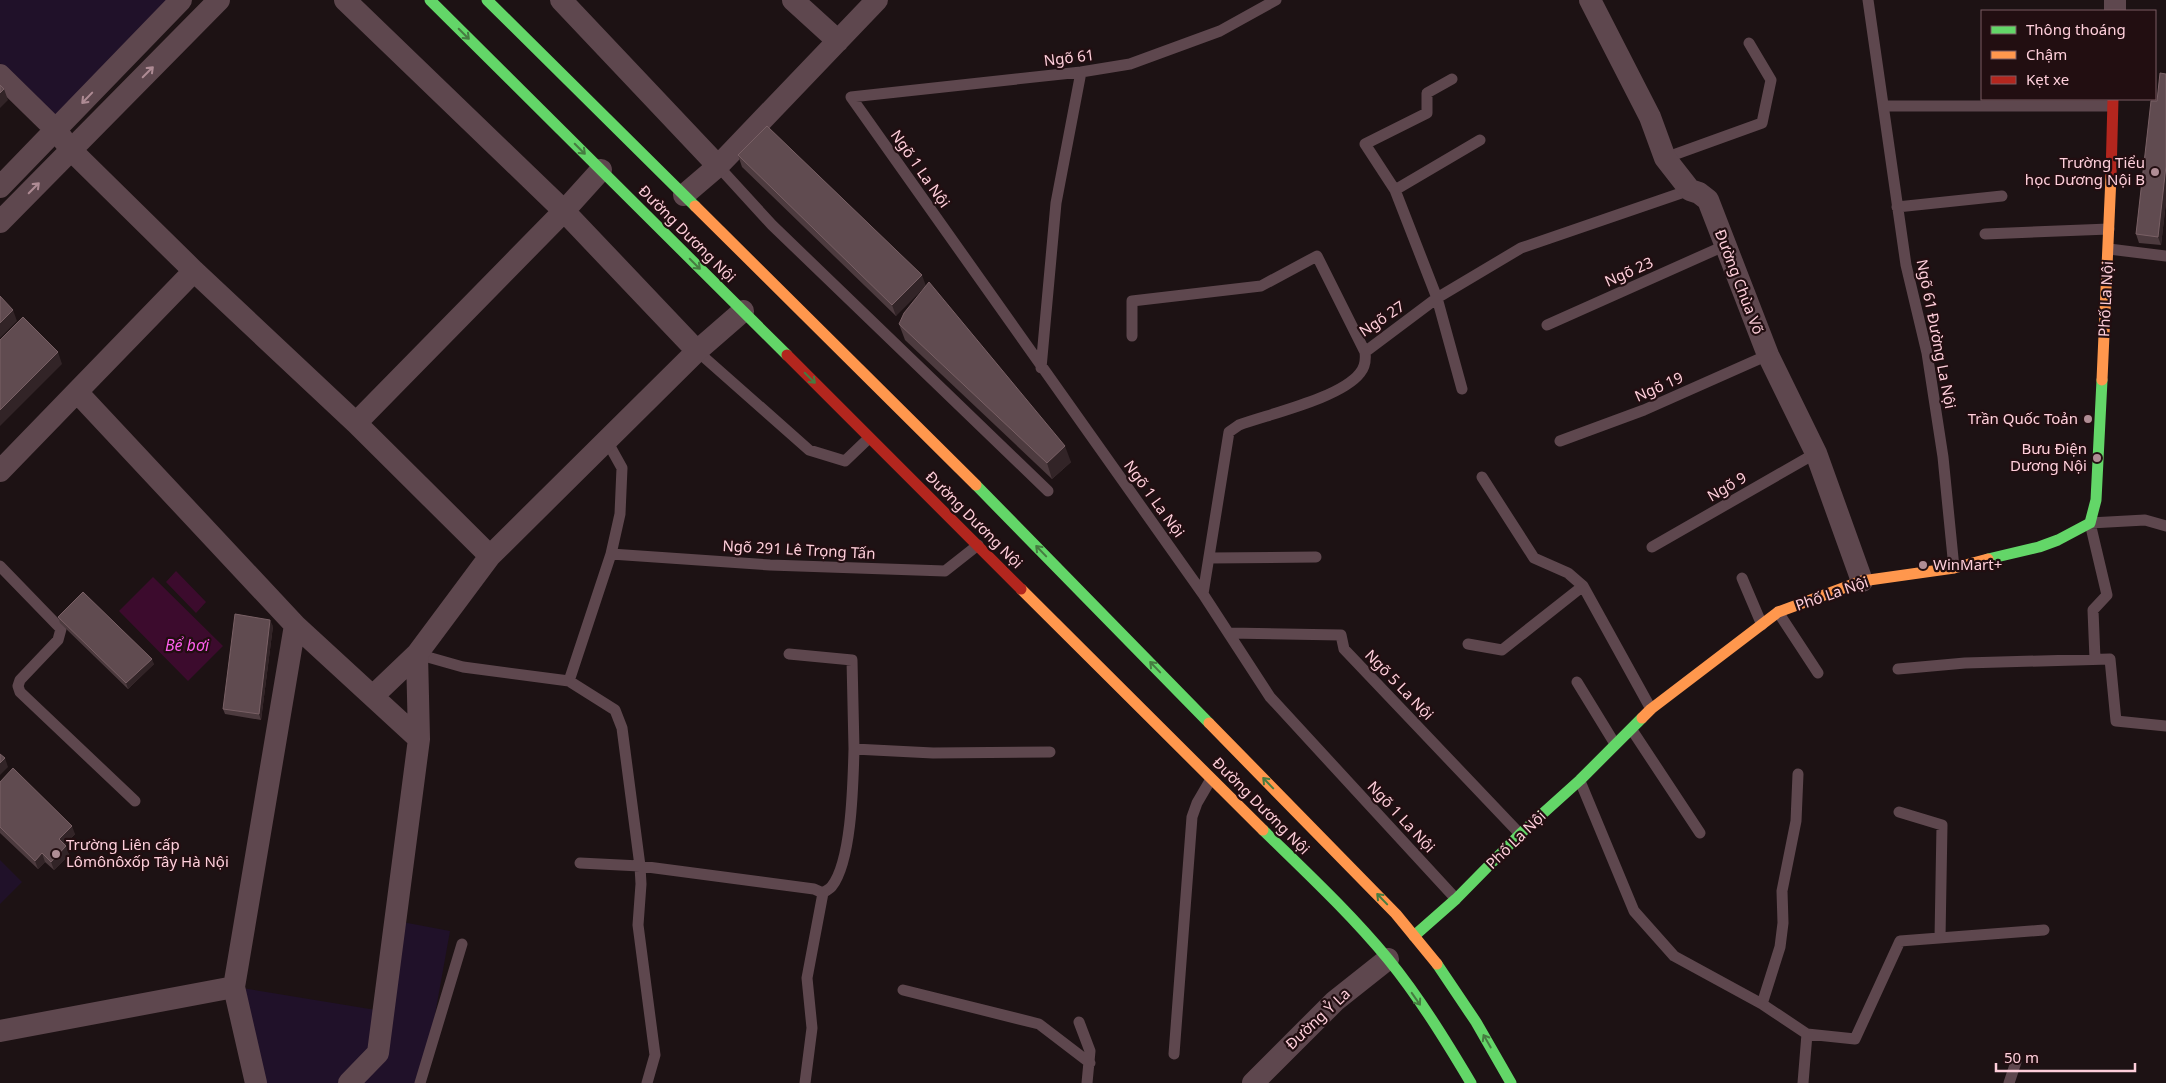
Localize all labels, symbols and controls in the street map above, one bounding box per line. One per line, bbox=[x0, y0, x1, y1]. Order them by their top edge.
legend bbox=[1981, 10, 2156, 100]
text: Thông thoáng bbox=[2026, 19, 2126, 39]
one-way arrow bbox=[458, 28, 470, 40]
street label: Ngõ 61 bbox=[1042, 44, 1095, 70]
text: Chậm bbox=[2026, 44, 2067, 64]
one-way arrow bbox=[142, 66, 154, 78]
text: Kẹt xe bbox=[2026, 69, 2069, 89]
one-way arrow bbox=[81, 92, 93, 104]
street label: Ngõ 1 La Nội bbox=[887, 126, 955, 211]
one-way arrow bbox=[573, 143, 586, 155]
place label: Trường Tiểu học Dương Nội B bbox=[2025, 152, 2145, 189]
marker: Trường Tiểu học Dương Nội B bbox=[2149, 166, 2161, 178]
street label: Đường Dương Nội bbox=[635, 180, 741, 286]
one-way arrow bbox=[28, 181, 40, 194]
street label: Đường Chùa Võ bbox=[1711, 226, 1769, 337]
street label: Ngõ 23 bbox=[1601, 252, 1656, 291]
one-way arrow bbox=[689, 257, 701, 270]
street label: Ngõ 61 Đường La Nội bbox=[1913, 257, 1961, 410]
street label: Phố La Nội bbox=[2093, 261, 2117, 337]
street label: Ngõ 27 bbox=[1355, 296, 1408, 341]
street label: Ngõ 19 bbox=[1631, 367, 1686, 406]
one-way arrow bbox=[804, 372, 816, 384]
place label: Trần Quốc Toản bbox=[1968, 408, 2078, 428]
marker: Trần Quốc Toản bbox=[2082, 413, 2094, 425]
place label: Bưu Điện Dương Nội bbox=[2010, 438, 2087, 475]
marker: Bưu Điện Dương Nội bbox=[2091, 452, 2103, 464]
street label: Ngõ 1 La Nội bbox=[1120, 456, 1190, 541]
street label: Đường Dương Nội bbox=[922, 466, 1028, 572]
street label: Ngõ 9 bbox=[1703, 467, 1750, 505]
street label: Ngõ 291 Lê Trọng Tấn bbox=[722, 535, 876, 563]
one-way arrow bbox=[1035, 544, 1047, 557]
place label: WinMart+ bbox=[1933, 554, 2002, 574]
marker: WinMart+ bbox=[1917, 559, 1929, 571]
street label: Phố La Nội bbox=[1793, 571, 1871, 615]
water label: Bể bơi bbox=[165, 634, 210, 656]
street label: Ngõ 5 La Nội bbox=[1361, 645, 1438, 724]
one-way arrow bbox=[1149, 661, 1161, 673]
street label: Đường Dương Nội bbox=[1209, 752, 1315, 858]
street label: Ngõ 1 La Nội bbox=[1364, 776, 1440, 856]
one-way arrow bbox=[1262, 777, 1275, 789]
street label: Phố La Nội bbox=[1481, 806, 1550, 873]
place label: Trường Liên cấp Lômônôxốp Tây Hà Nội bbox=[66, 834, 229, 871]
marker: Trường Liên cấp Lômônôxốp Tây Hà Nội bbox=[50, 848, 62, 860]
one-way arrow bbox=[1376, 893, 1388, 905]
street label: Đường Ỷ La bbox=[1281, 983, 1354, 1053]
one-way arrow bbox=[1411, 991, 1421, 1005]
one-way arrow bbox=[1481, 1034, 1491, 1048]
scale bar bbox=[1996, 1040, 2135, 1072]
text: 50 m bbox=[2004, 1047, 2039, 1067]

